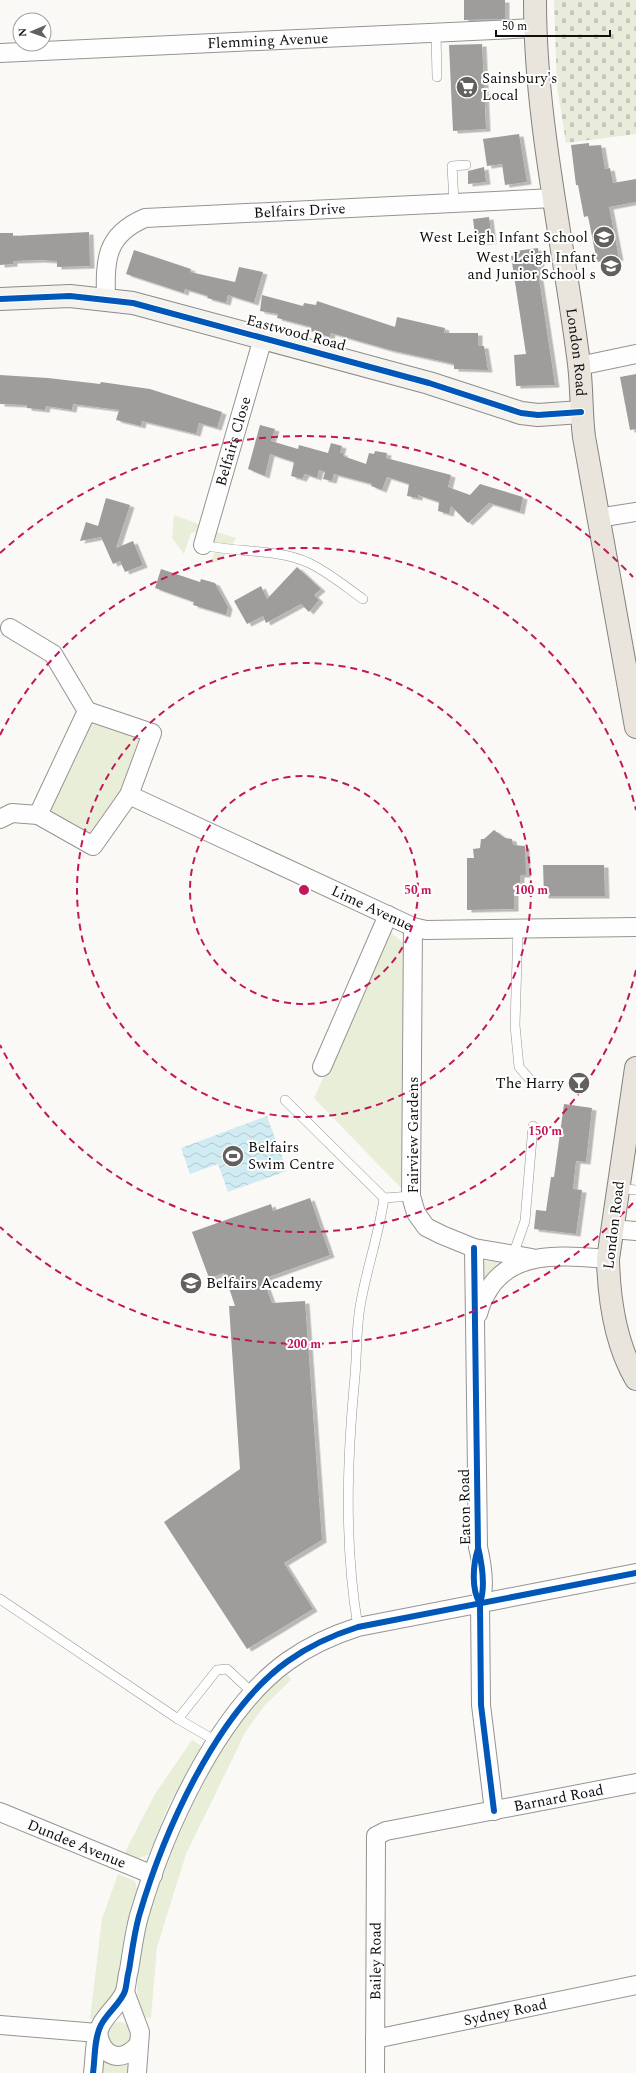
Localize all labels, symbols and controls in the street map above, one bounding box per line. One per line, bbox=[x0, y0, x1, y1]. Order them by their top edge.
north arrow bbox=[12, 12, 52, 52]
scale bar bbox=[496, 12, 610, 38]
text: 50 m bbox=[502, 17, 527, 36]
street label: Flemming Avenue bbox=[207, 26, 329, 55]
text: N bbox=[14, 28, 31, 37]
place label: Sainsbury's Local bbox=[482, 67, 558, 107]
supermarket icon: Sainsbury's Local bbox=[454, 74, 480, 100]
street label: Belfairs Drive bbox=[253, 197, 346, 224]
school or university icon: West Leigh Infant School bbox=[591, 224, 617, 250]
place label: West Leigh Infant School bbox=[419, 226, 588, 249]
place label: West Leigh Infant and Junior School s bbox=[467, 246, 596, 286]
school or university icon: West Leigh Infant and Junior School s bbox=[598, 253, 624, 279]
street label: London Road bbox=[560, 306, 593, 397]
street label: Eastwood Road bbox=[244, 309, 348, 357]
street label: Belfairs Close bbox=[209, 394, 257, 489]
street label: Lime Avenue bbox=[327, 879, 417, 937]
text: 50 m bbox=[404, 881, 432, 900]
text: 100 m bbox=[514, 881, 548, 900]
centre of rings bbox=[297, 883, 311, 897]
bar icon: The Harry bbox=[566, 1070, 592, 1096]
place label: The Harry bbox=[496, 1072, 565, 1095]
street label: Fairview Gardens bbox=[402, 1077, 425, 1193]
text: 150 m bbox=[528, 1122, 562, 1141]
place label: Belfairs Swim Centre bbox=[248, 1136, 334, 1176]
sports icon: Belfairs Swim Centre bbox=[220, 1143, 246, 1169]
street label: London Road bbox=[597, 1179, 631, 1271]
school or university icon: Belfairs Academy bbox=[178, 1270, 204, 1296]
place label: Belfairs Academy bbox=[206, 1272, 323, 1295]
text: 200 m bbox=[287, 1335, 321, 1354]
street label: Eaton Road bbox=[453, 1468, 477, 1546]
street label: Barnard Road bbox=[512, 1778, 606, 1818]
street label: Dundee Avenue bbox=[24, 1813, 130, 1874]
street label: Bailey Road bbox=[364, 1922, 387, 2000]
street label: Sydney Road bbox=[461, 1992, 549, 2032]

